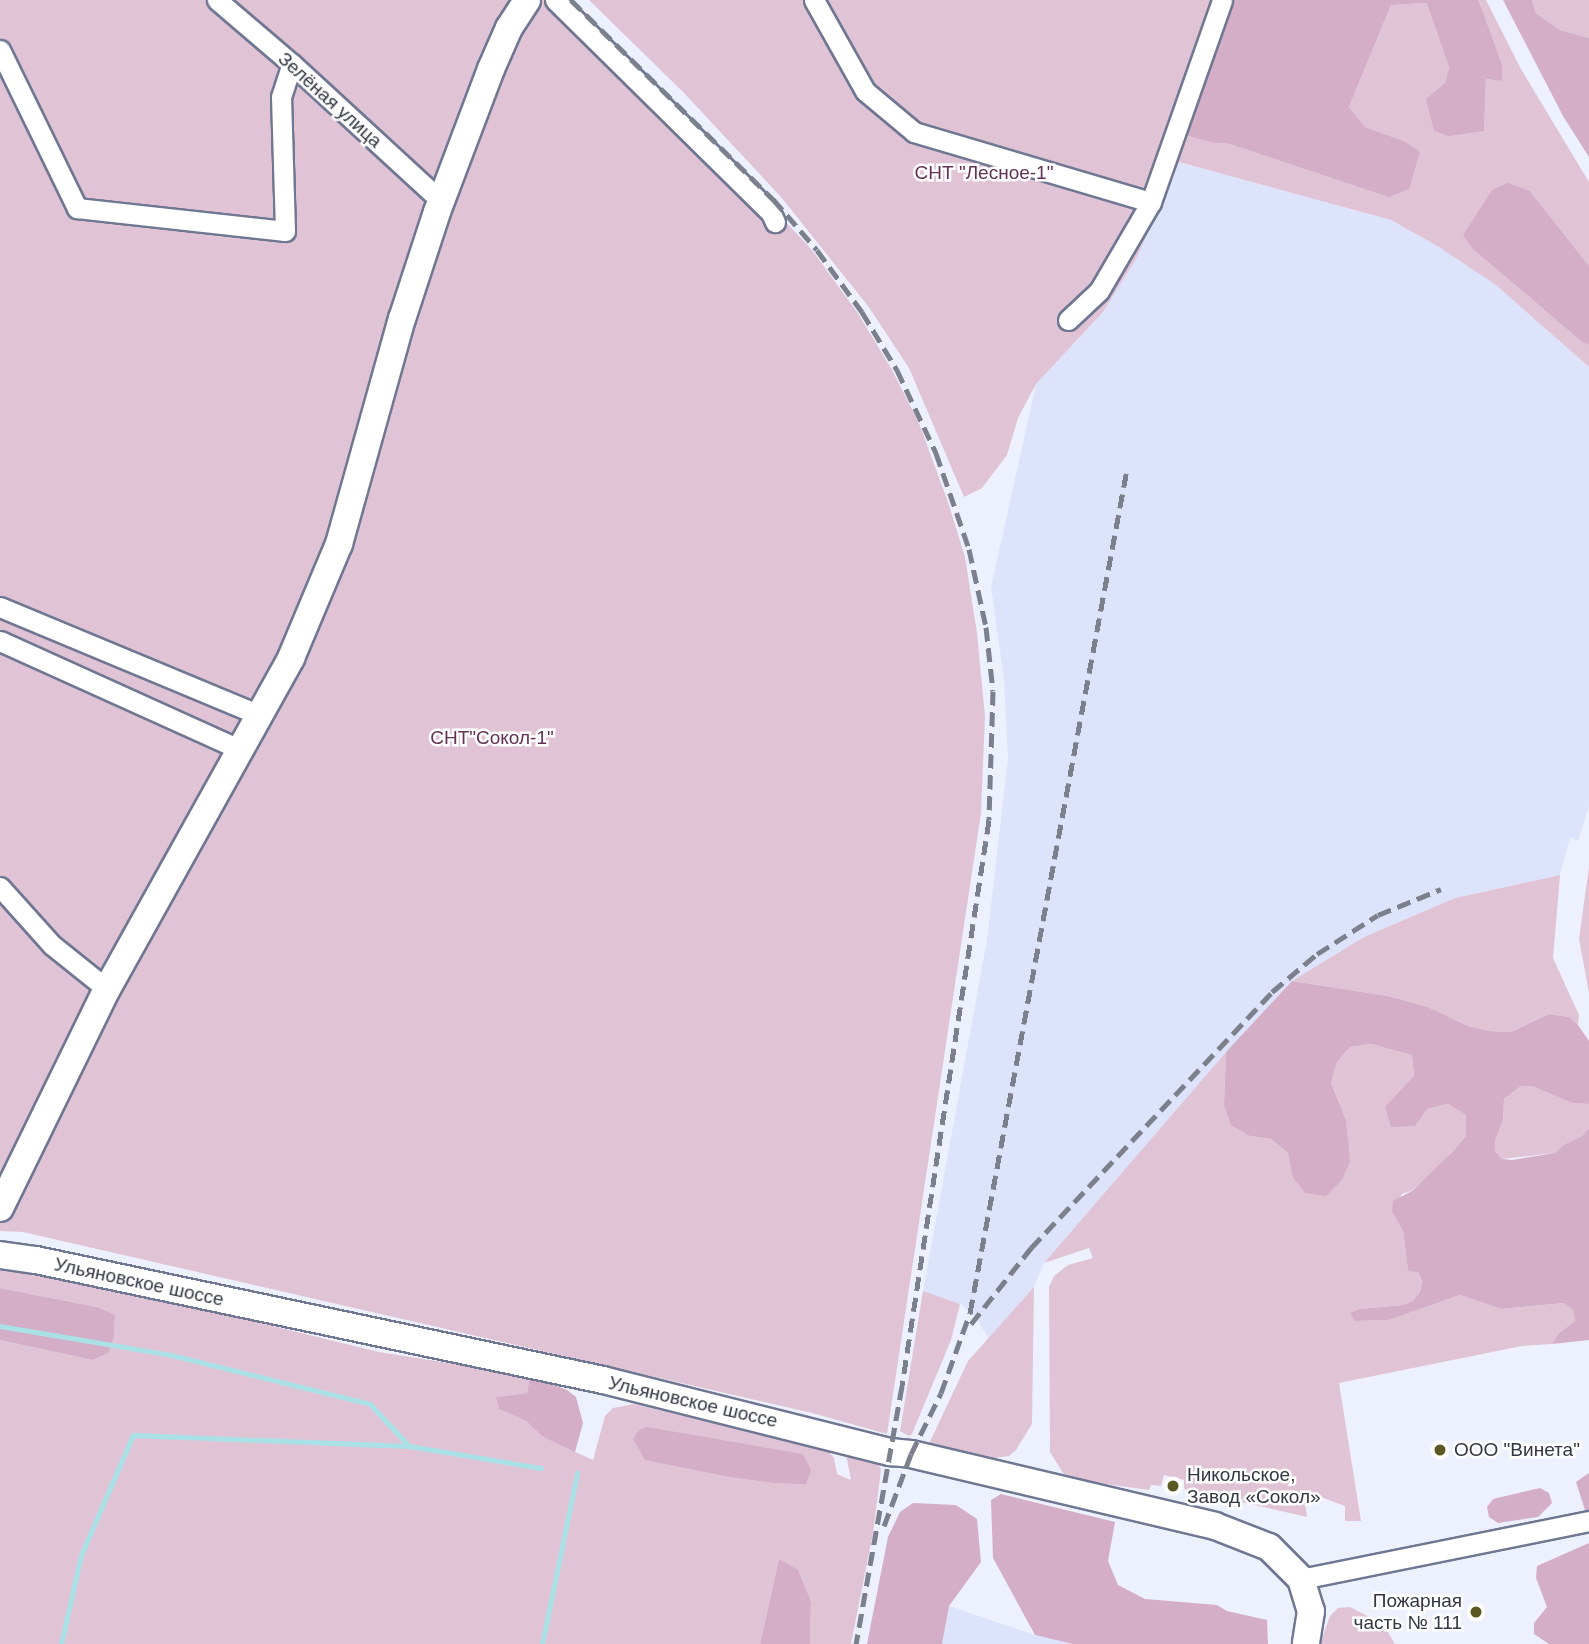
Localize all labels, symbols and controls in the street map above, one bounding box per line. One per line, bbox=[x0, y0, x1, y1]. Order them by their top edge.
street label: Зелёная улица bbox=[273, 47, 387, 153]
park label: СНТ "Лесное-1" bbox=[915, 162, 1053, 184]
park label: СНТ"Сокол-1" bbox=[430, 727, 554, 749]
street label: Ульяновское шоссе bbox=[52, 1253, 226, 1311]
street label: Ульяновское шоссе bbox=[606, 1371, 780, 1433]
place label: ООО "Винета" bbox=[1454, 1439, 1580, 1461]
marker: ООО "Винета" bbox=[1432, 1442, 1448, 1458]
place label: Никольское, Завод «Сокол» bbox=[1187, 1464, 1321, 1508]
marker: Никольское, Завод «Сокол» bbox=[1165, 1478, 1181, 1494]
place label: Пожарная часть № 111 bbox=[1354, 1590, 1462, 1634]
marker: Пожарная часть № 111 bbox=[1468, 1604, 1484, 1620]

